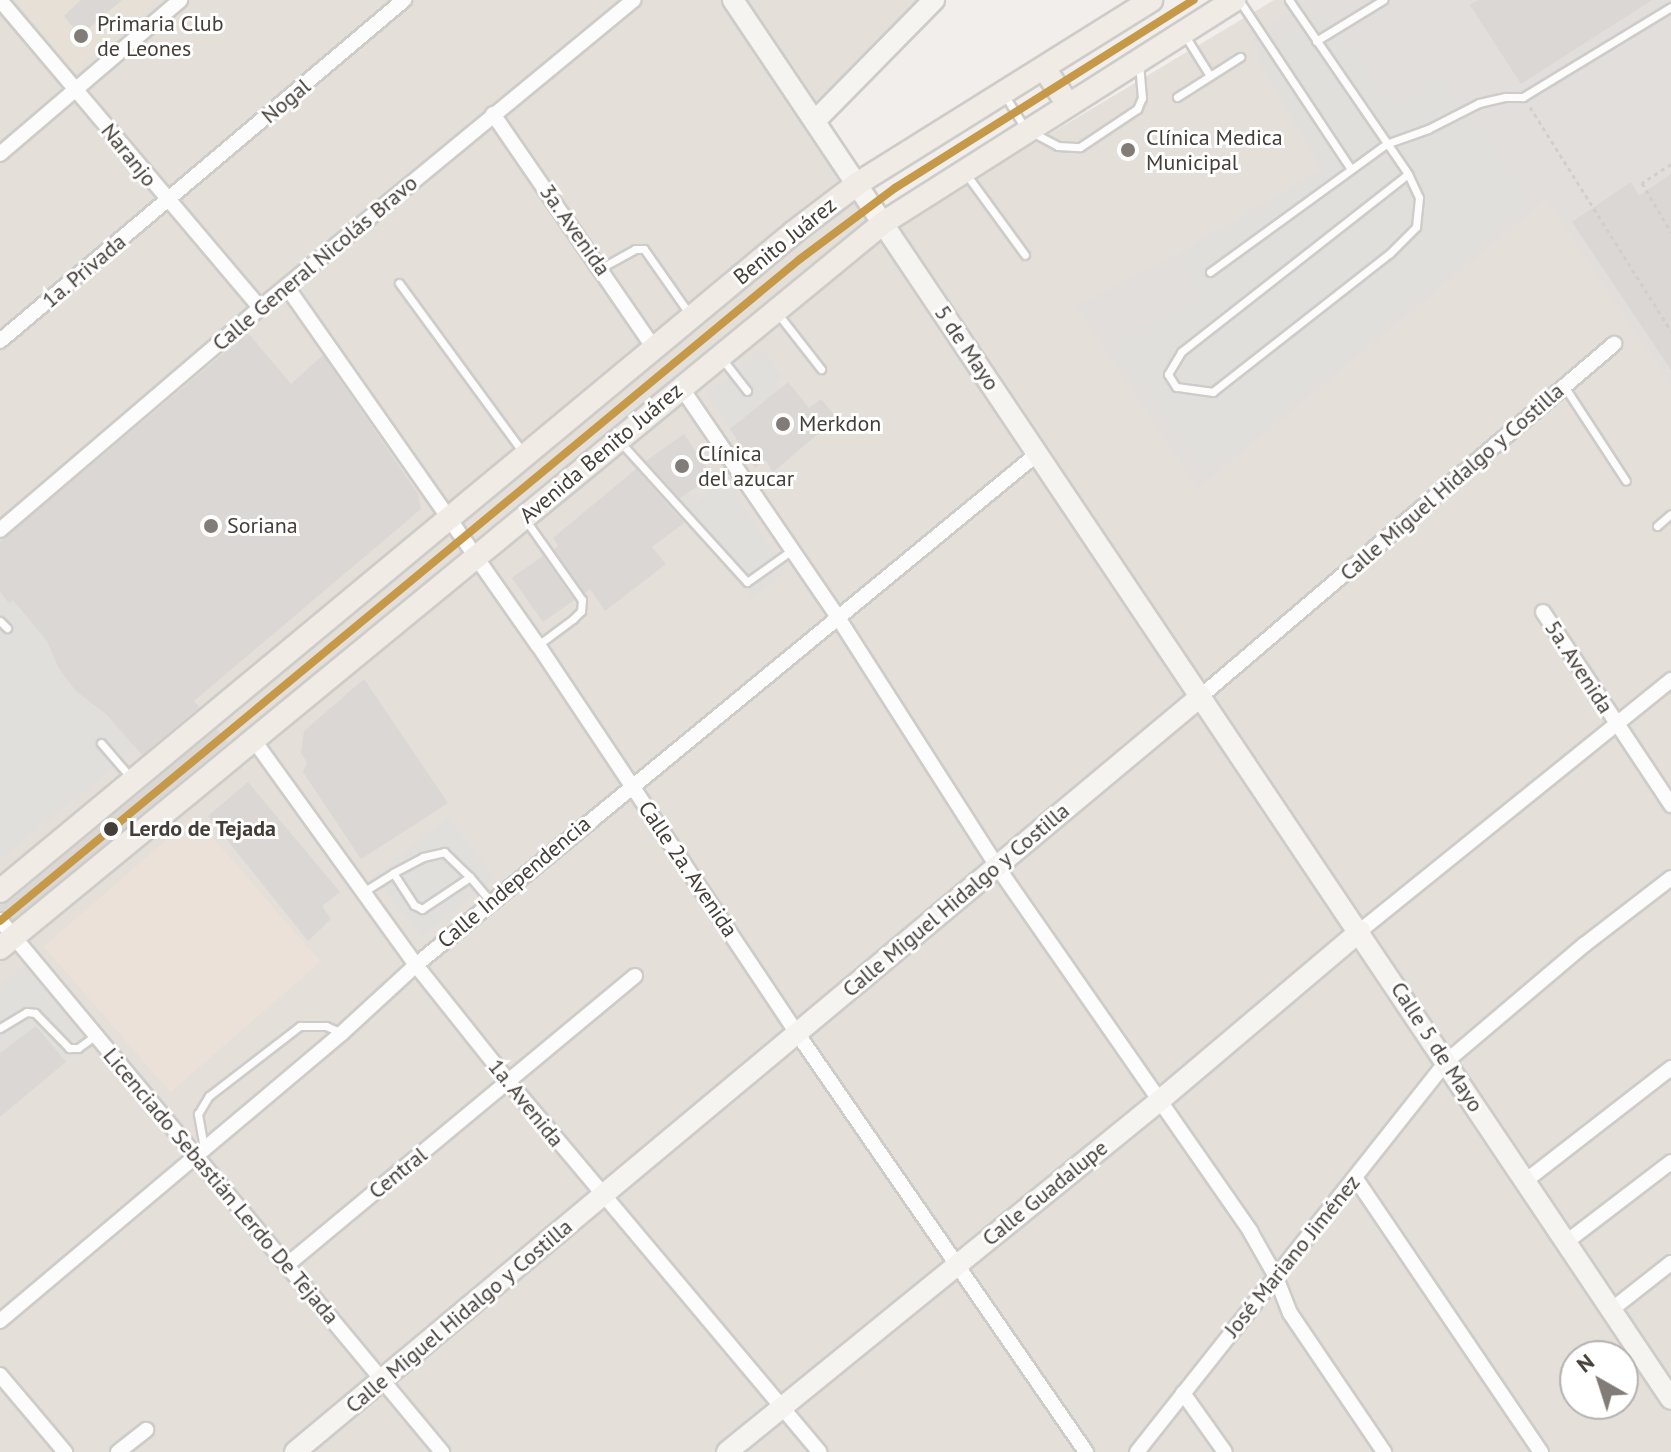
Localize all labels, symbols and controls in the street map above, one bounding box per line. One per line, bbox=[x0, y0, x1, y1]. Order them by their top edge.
place label: Primaria Club de Leones bbox=[97, 10, 224, 62]
marker: Primaria Club de Leones bbox=[72, 27, 90, 45]
street label: Nogal bbox=[256, 73, 316, 129]
street label: Naranjo bbox=[96, 118, 162, 192]
place label: Clínica Medica Municipal bbox=[1146, 124, 1283, 176]
marker: Clínica Medica Municipal bbox=[1117, 139, 1139, 161]
street label: Calle General Nicolás Bravo bbox=[207, 170, 423, 356]
street label: 3a. Avenida bbox=[533, 178, 617, 282]
street label: Benito Juárez bbox=[728, 192, 842, 290]
street label: 1a. Privada bbox=[36, 228, 132, 314]
street label: 5 de Mayo bbox=[929, 300, 1005, 396]
street label: Avenida Benito Juárez bbox=[514, 377, 688, 529]
street label: Calle Miguel Hidalgo y Costilla bbox=[1334, 377, 1570, 587]
place label: Merkdon bbox=[799, 411, 881, 437]
marker: Merkdon bbox=[774, 415, 792, 433]
place label: Clínica del azucar bbox=[698, 440, 794, 492]
marker: Clínica del azucar bbox=[673, 457, 691, 475]
place label: Soriana bbox=[227, 513, 298, 539]
marker: Soriana bbox=[202, 517, 220, 535]
street label: 5a. Avenida bbox=[1539, 615, 1619, 719]
street label: Calle 2a. Avenida bbox=[632, 795, 744, 943]
street label: Calle Miguel Hidalgo y Costilla bbox=[837, 797, 1075, 1003]
street label: Calle Independencia bbox=[432, 810, 596, 954]
place label: Lerdo de Tejada bbox=[129, 816, 277, 842]
marker: Lerdo de Tejada bbox=[100, 818, 122, 840]
street label: Calle 5 de Mayo bbox=[1385, 977, 1489, 1117]
street label: Licenciado Sebastián Lerdo De Tejada bbox=[97, 1042, 345, 1330]
street label: 1a. Avenida bbox=[482, 1053, 570, 1153]
street label: Calle Guadalupe bbox=[977, 1134, 1113, 1252]
street label: Central bbox=[364, 1142, 432, 1204]
street label: José Mariano Jiménez bbox=[1219, 1170, 1365, 1342]
street label: Calle Miguel Hidalgo y Costilla bbox=[340, 1213, 578, 1419]
north arrow bbox=[1559, 1340, 1639, 1420]
text: N bbox=[1571, 1347, 1600, 1378]

